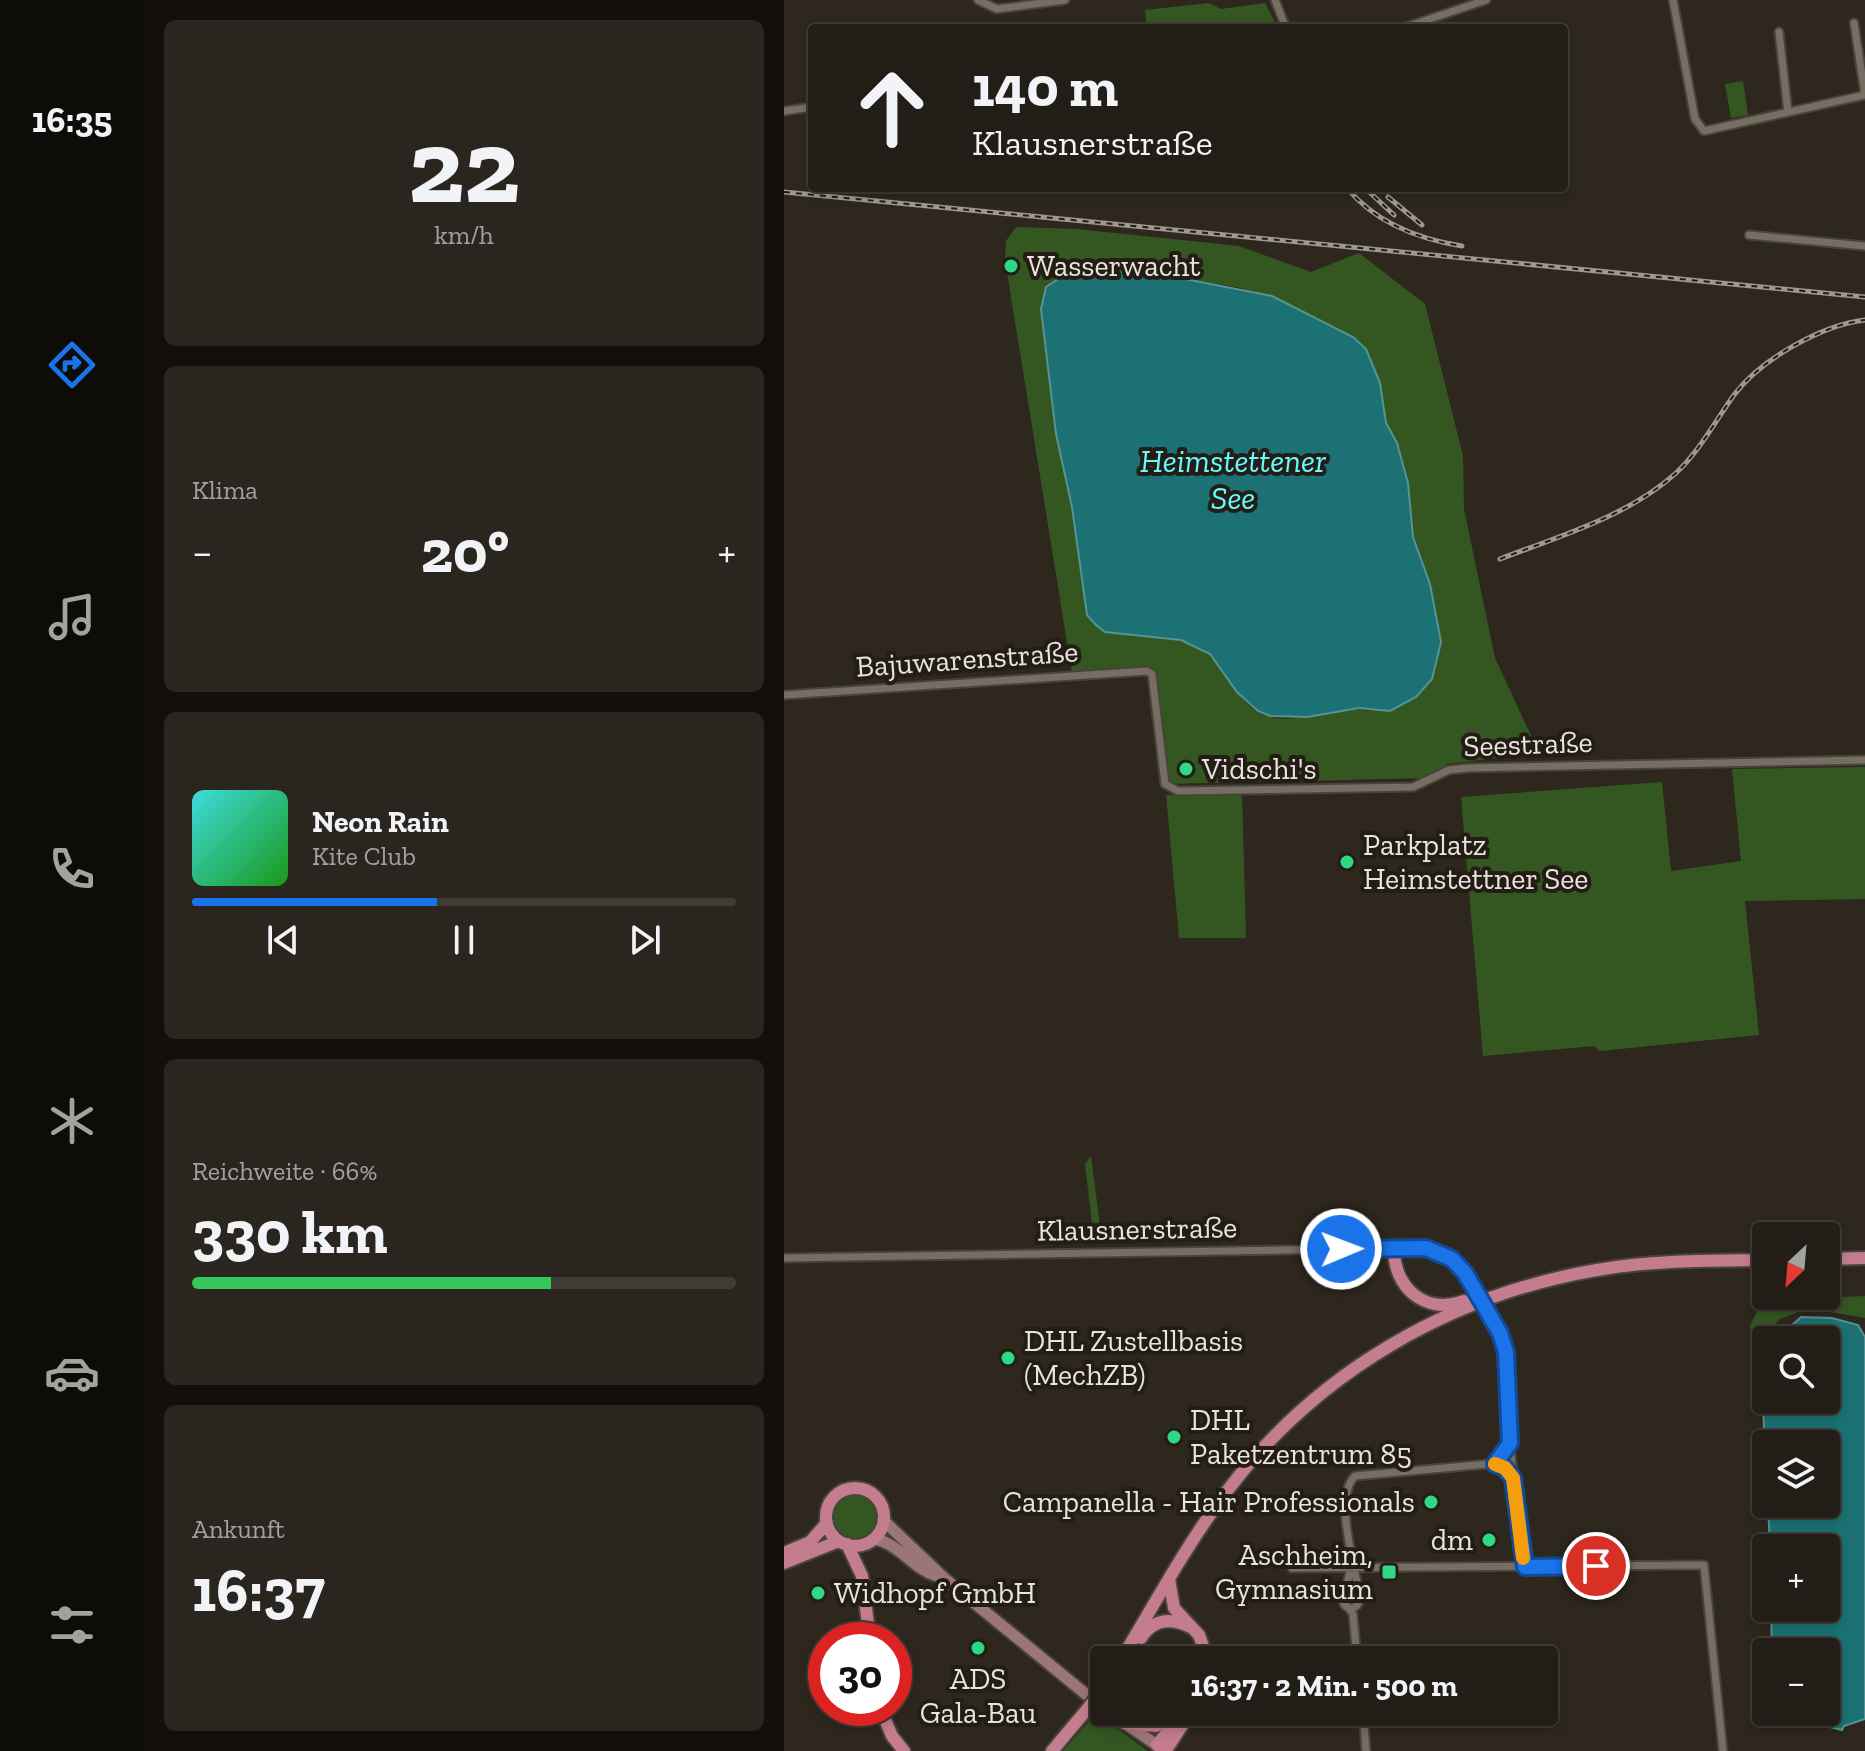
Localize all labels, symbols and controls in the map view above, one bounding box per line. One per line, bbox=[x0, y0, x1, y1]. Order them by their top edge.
text: 140 m bbox=[972, 53, 1118, 120]
icon: ahead bbox=[840, 56, 944, 160]
text: 16:35 bbox=[32, 98, 112, 141]
text: 22 bbox=[408, 104, 520, 229]
text: Klausnerstraße bbox=[972, 121, 1213, 164]
text: km/h bbox=[434, 219, 494, 251]
place label: Wasserwacht bbox=[1027, 248, 1200, 284]
marker: Wasserwacht bbox=[1002, 257, 1020, 275]
icon: directions bbox=[44, 337, 100, 393]
water label: Heimstettener See bbox=[1140, 442, 1327, 517]
text: Klima bbox=[192, 474, 258, 506]
text: 20° bbox=[421, 515, 509, 587]
text: − bbox=[192, 525, 213, 578]
text: + bbox=[717, 525, 736, 578]
icon: music bbox=[44, 589, 100, 645]
street label: Bajuwarenstraße bbox=[855, 633, 1079, 685]
street label: Seestraße bbox=[1463, 724, 1593, 764]
place label: Vidschi's bbox=[1201, 751, 1317, 787]
marker: Vidschi's bbox=[1177, 760, 1195, 778]
text: Neon Rain bbox=[312, 804, 449, 840]
place label: Parkplatz Heimstettner See bbox=[1363, 827, 1588, 897]
text: Kite Club bbox=[312, 840, 416, 872]
icon: phone bbox=[44, 841, 100, 897]
marker: Parkplatz Heimstettner See bbox=[1338, 853, 1356, 871]
icon: previous bbox=[261, 918, 305, 962]
icon: pause bbox=[442, 918, 486, 962]
icon: next bbox=[623, 918, 667, 962]
icon: climate bbox=[44, 1093, 100, 1149]
text: Reichweite · 66% bbox=[192, 1155, 377, 1187]
text: 330 km bbox=[192, 1196, 387, 1268]
position arrow bbox=[1299, 1207, 1383, 1291]
street label: Klausnerstraße bbox=[1036, 1209, 1238, 1249]
north arrow bbox=[1752, 1222, 1840, 1310]
map controls bbox=[1752, 1222, 1840, 1726]
place label: DHL Zustellbasis (MechZB) bbox=[1024, 1323, 1243, 1393]
button: search bbox=[1752, 1326, 1840, 1414]
icon: car bbox=[44, 1345, 100, 1401]
marker: DHL Zustellbasis (MechZB) bbox=[999, 1349, 1017, 1367]
place label: DHL Paketzentrum 85 bbox=[1190, 1402, 1412, 1472]
marker: DHL Paketzentrum 85 bbox=[1165, 1428, 1183, 1446]
button: layers bbox=[1752, 1430, 1840, 1518]
place label: Campanella - Hair Professionals bbox=[1003, 1484, 1415, 1520]
marker: Campanella - Hair Professionals bbox=[1422, 1493, 1440, 1511]
text: Ankunft bbox=[192, 1513, 285, 1545]
place label: dm bbox=[1431, 1522, 1473, 1558]
marker: dm bbox=[1480, 1531, 1498, 1549]
pin bbox=[1562, 1532, 1630, 1600]
button: + bbox=[1752, 1534, 1840, 1622]
place label: Aschheim, Gymnasium bbox=[1215, 1537, 1373, 1607]
icon: arrive bbox=[1574, 1544, 1618, 1588]
text: 16:37 bbox=[192, 1554, 325, 1626]
marker: Aschheim, Gymnasium bbox=[1380, 1563, 1398, 1581]
place label: Widhopf GmbH bbox=[834, 1575, 1036, 1611]
marker: Widhopf GmbH bbox=[809, 1584, 827, 1602]
icon: filters bbox=[44, 1597, 100, 1653]
speed limit sign: 30 bbox=[808, 1622, 912, 1726]
button: − bbox=[1752, 1638, 1840, 1726]
marker: ADS Gala-Bau bbox=[969, 1639, 987, 1657]
place label: ADS Gala-Bau bbox=[920, 1661, 1036, 1731]
text: 16:37 · 2 Min. · 500 m bbox=[1191, 1668, 1457, 1704]

